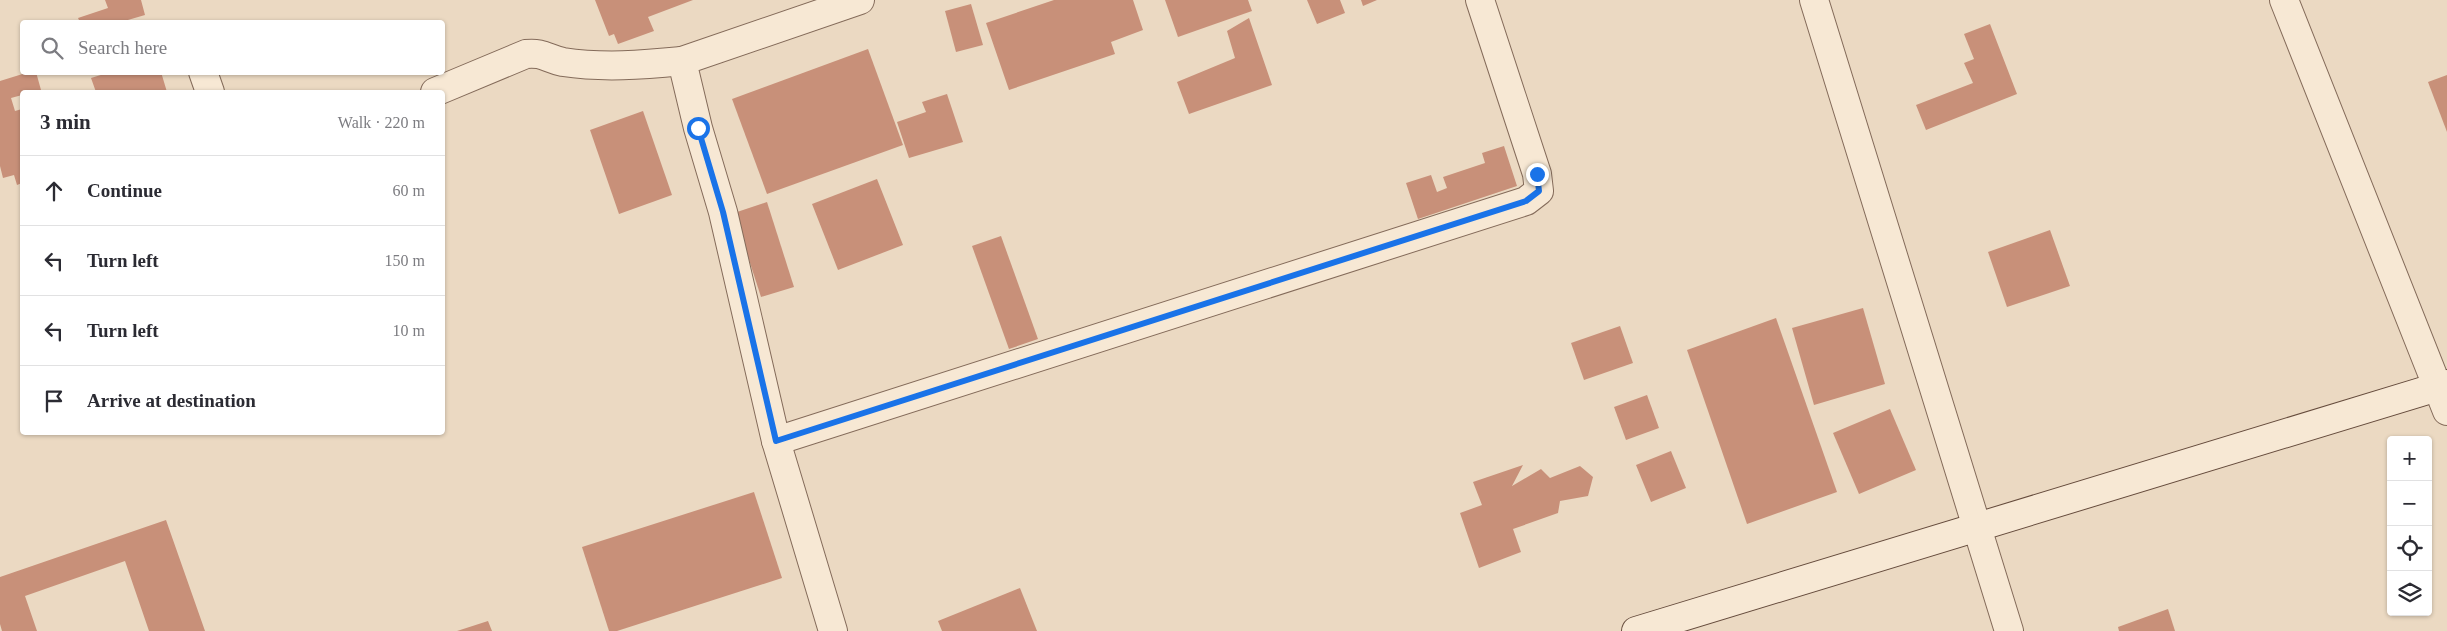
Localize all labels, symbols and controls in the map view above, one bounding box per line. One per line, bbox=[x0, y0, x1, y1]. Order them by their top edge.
search box bbox=[20, 20, 445, 75]
icon: search bbox=[38, 34, 66, 62]
text: Search here bbox=[78, 37, 167, 58]
text: 3 min bbox=[40, 110, 91, 134]
text: Walk · 220 m bbox=[338, 114, 425, 131]
route start bbox=[687, 117, 710, 140]
route end bbox=[1526, 163, 1549, 186]
icon: ahead bbox=[40, 177, 68, 205]
text: Continue bbox=[87, 180, 162, 201]
text: 60 m bbox=[393, 182, 425, 199]
icon: left bbox=[40, 247, 68, 275]
text: Turn left bbox=[87, 250, 159, 271]
text: 150 m bbox=[385, 252, 425, 269]
icon: left bbox=[40, 317, 68, 345]
text: Turn left bbox=[87, 320, 159, 341]
text: 10 m bbox=[393, 322, 425, 339]
icon: arrive bbox=[40, 387, 68, 415]
text: Arrive at destination bbox=[87, 390, 256, 411]
map controls bbox=[2387, 436, 2432, 616]
button: + bbox=[2387, 436, 2432, 481]
button: − bbox=[2387, 481, 2432, 526]
button: locate bbox=[2387, 526, 2432, 571]
button: layers bbox=[2387, 571, 2432, 616]

